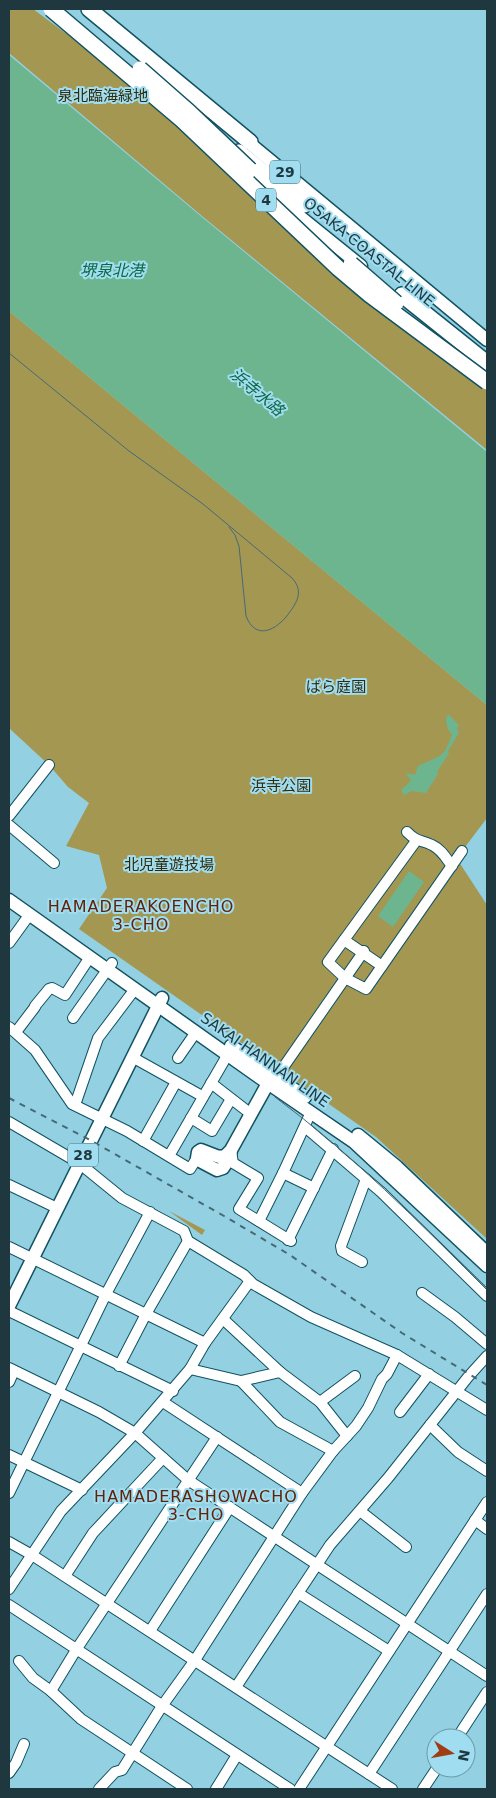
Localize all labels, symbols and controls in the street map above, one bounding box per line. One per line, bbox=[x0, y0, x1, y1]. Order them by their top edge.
park label: 泉北臨海緑地 bbox=[58, 87, 148, 105]
road number: 29 bbox=[270, 160, 300, 183]
road number: 4 bbox=[256, 188, 276, 212]
street label: OSAKA COASTAL LINE bbox=[300, 194, 438, 310]
water label: 堺泉北港 bbox=[80, 261, 146, 280]
water label: 浜寺水路 bbox=[226, 364, 289, 421]
park label: ばら庭園 bbox=[306, 678, 366, 696]
park label: 浜寺公園 bbox=[251, 777, 311, 795]
park label: 北児童遊技場 bbox=[124, 856, 214, 874]
district label: HAMADERAKOENCHO 3-CHO bbox=[48, 897, 234, 934]
street label: SAKAI HANNAN LINE bbox=[197, 1009, 333, 1111]
road number: 28 bbox=[68, 1144, 98, 1166]
district label: HAMADERASHOWACHO 3-CHO bbox=[94, 1487, 298, 1524]
north arrow bbox=[426, 1728, 476, 1778]
text: N bbox=[455, 1748, 473, 1763]

